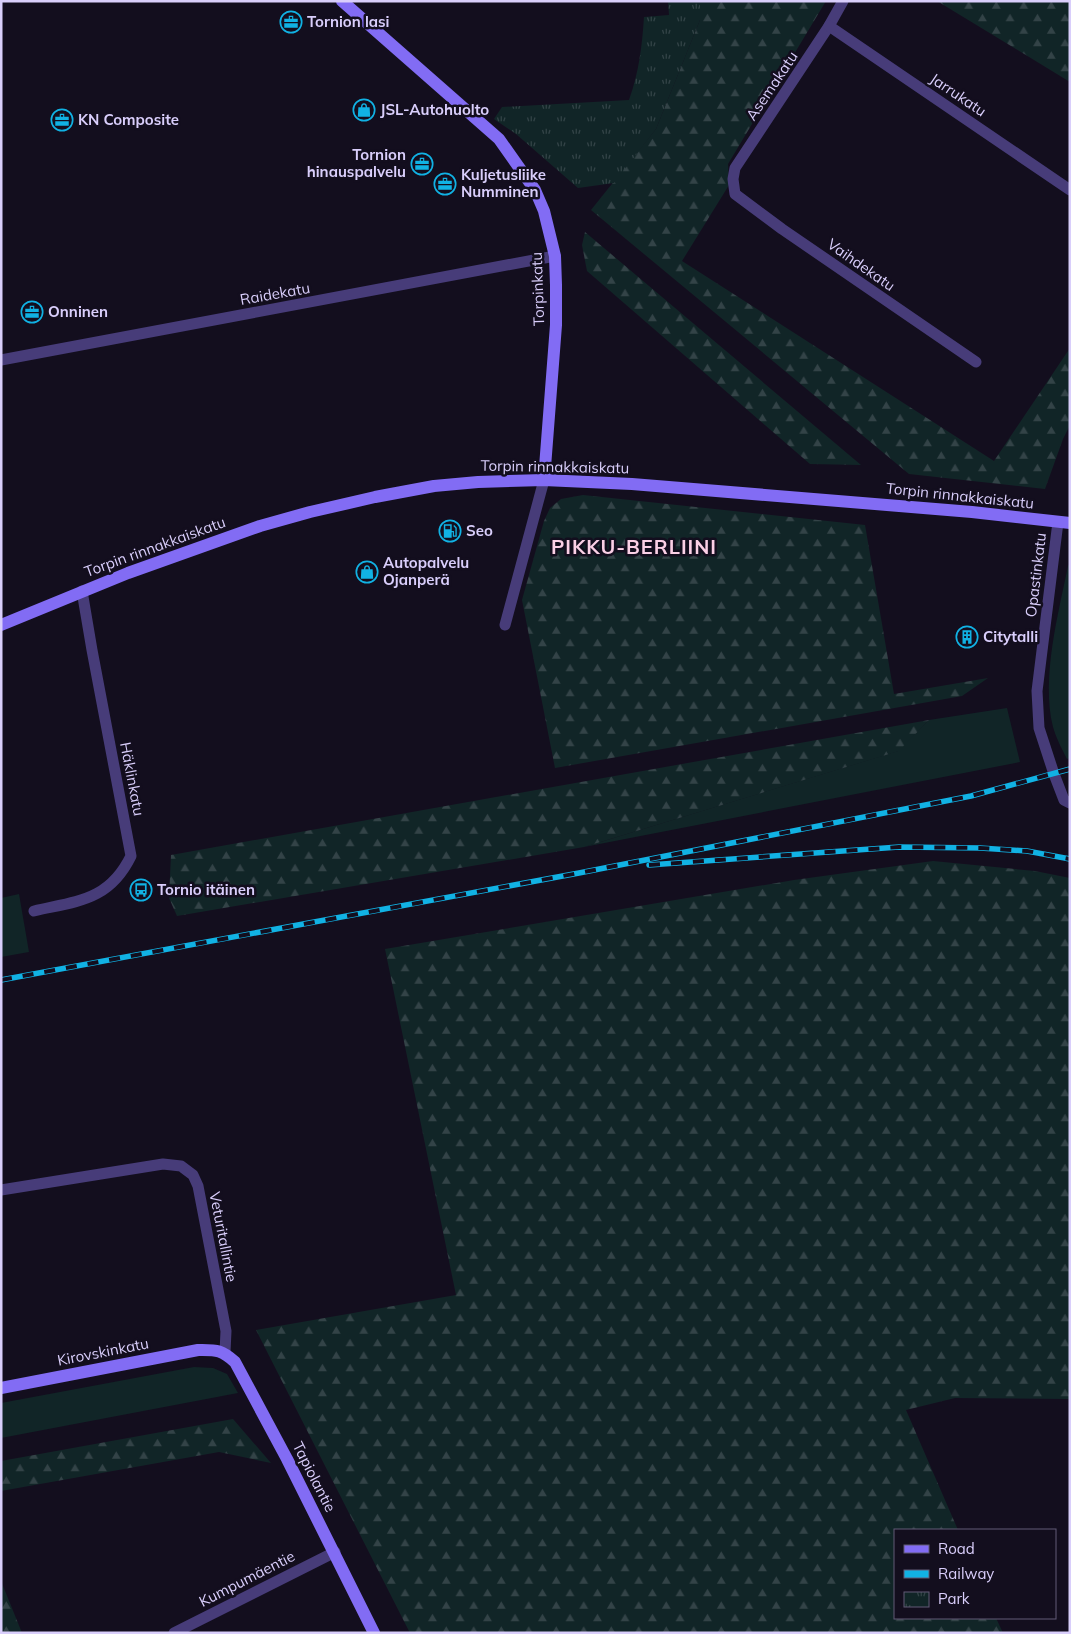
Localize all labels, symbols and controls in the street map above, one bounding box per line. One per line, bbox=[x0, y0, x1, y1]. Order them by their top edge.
office icon: Tornion lasi bbox=[279, 10, 303, 34]
place label: Tornion lasi bbox=[307, 12, 390, 31]
street label: Asemakatu bbox=[742, 48, 802, 124]
street label: Jarrukatu bbox=[926, 69, 990, 120]
shop icon: JSL-Autohuolto bbox=[352, 98, 376, 122]
place label: JSL-Autohuolto bbox=[380, 100, 489, 119]
office icon: KN Composite bbox=[50, 108, 74, 132]
place label: KN Composite bbox=[78, 110, 179, 129]
place label: Tornion hinauspalvelu bbox=[307, 145, 406, 181]
office icon: Tornion hinauspalvelu bbox=[410, 152, 434, 176]
place label: Kuljetusliike Numminen bbox=[461, 165, 546, 201]
office icon: Kuljetusliike Numminen bbox=[433, 172, 457, 196]
street label: Vaihdekatu bbox=[824, 234, 899, 295]
street label: Torpinkatu bbox=[527, 252, 548, 326]
street label: Raidekatu bbox=[238, 278, 311, 309]
office icon: Onninen bbox=[20, 300, 44, 324]
place label: Onninen bbox=[48, 302, 108, 321]
street label: Torpin rinnakkaiskatu bbox=[480, 456, 630, 477]
street label: Torpin rinnakkaiskatu bbox=[885, 478, 1035, 513]
street label: Torpin rinnakkaiskatu bbox=[82, 512, 228, 581]
fuel station icon: Seo bbox=[438, 519, 462, 543]
place label: Seo bbox=[466, 521, 493, 540]
street label: Opastinkatu bbox=[1021, 532, 1050, 618]
district label: PIKKU-BERLIINI bbox=[551, 534, 717, 559]
place label: Autopalvelu Ojanperä bbox=[383, 553, 469, 589]
shop icon: Autopalvelu Ojanperä bbox=[355, 560, 379, 584]
building icon: Citytalli bbox=[955, 625, 979, 649]
place label: Citytalli bbox=[983, 627, 1038, 646]
street label: Häklinkatu bbox=[116, 740, 149, 817]
bus stop icon: Tornio itäinen bbox=[129, 878, 153, 902]
place label: Tornio itäinen bbox=[157, 880, 255, 899]
street label: Veturitallintie bbox=[205, 1190, 242, 1284]
street label: Kirovskinkatu bbox=[56, 1333, 150, 1370]
street label: Tapiolantie bbox=[289, 1438, 340, 1515]
legend bbox=[894, 1529, 1056, 1619]
text: Road bbox=[938, 1539, 975, 1558]
street label: Kumpumäentie bbox=[196, 1546, 298, 1611]
text: Railway bbox=[938, 1564, 994, 1583]
text: Park bbox=[938, 1589, 970, 1608]

